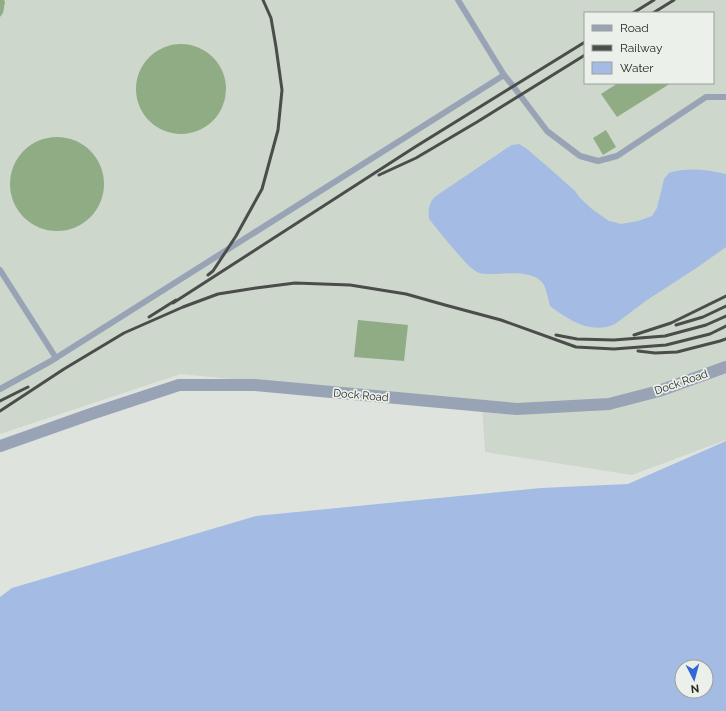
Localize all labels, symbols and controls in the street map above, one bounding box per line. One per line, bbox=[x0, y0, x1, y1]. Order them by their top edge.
legend bbox=[584, 12, 714, 84]
text: Road bbox=[620, 21, 649, 35]
text: Railway bbox=[620, 41, 663, 55]
text: Water bbox=[620, 61, 654, 75]
street label: Dock Road bbox=[653, 367, 710, 398]
street label: Dock Road bbox=[333, 387, 389, 404]
north arrow bbox=[674, 659, 714, 699]
text: N bbox=[690, 682, 700, 695]

